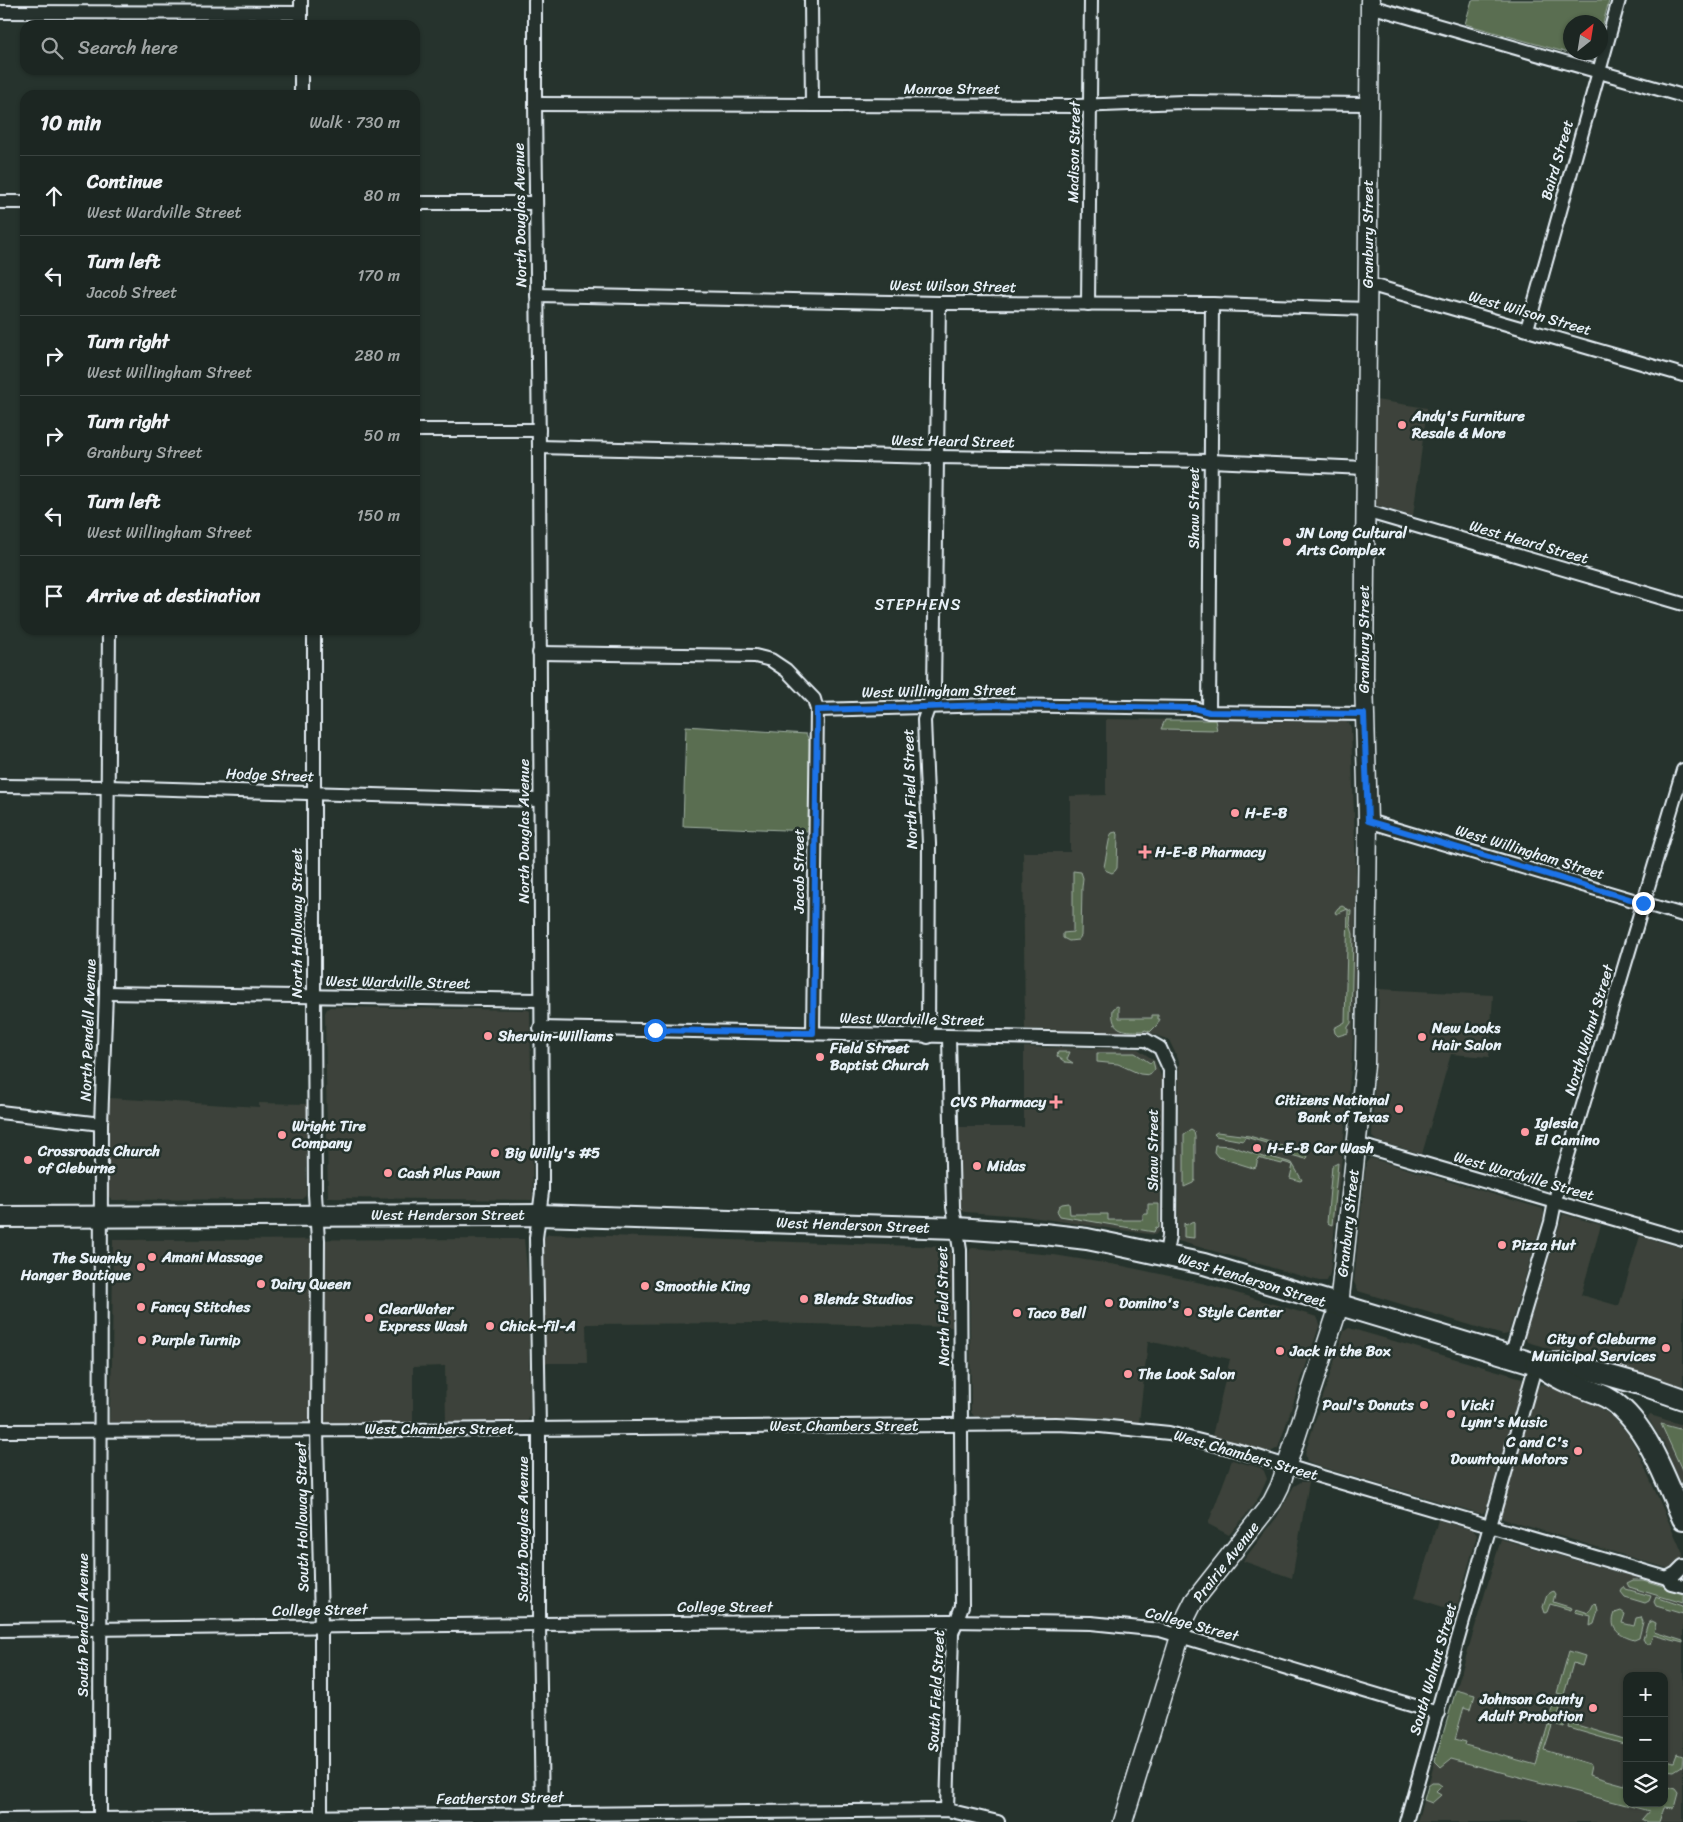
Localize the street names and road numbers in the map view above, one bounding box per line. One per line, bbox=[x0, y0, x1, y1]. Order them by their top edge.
street label: Monroe Street bbox=[904, 76, 1001, 102]
street label: Madison Street bbox=[1060, 100, 1088, 203]
street label: Baird Street bbox=[1533, 116, 1581, 203]
street label: North Douglas Avenue bbox=[506, 142, 534, 288]
street label: Granbury Street bbox=[1355, 179, 1381, 288]
street label: West Wilson Street bbox=[889, 272, 1017, 300]
street label: West Wilson Street bbox=[1466, 283, 1595, 343]
street label: West Heard Street bbox=[891, 427, 1015, 455]
street label: Shaw Street bbox=[1181, 466, 1207, 549]
street label: West Heard Street bbox=[1466, 513, 1592, 572]
street label: Granbury Street bbox=[1351, 584, 1377, 693]
street label: West Willingham Street bbox=[861, 677, 1017, 705]
street label: North Field Street bbox=[895, 728, 925, 850]
street label: North Douglas Avenue bbox=[511, 758, 537, 903]
street label: Hodge Street bbox=[225, 760, 315, 790]
street label: West Willingham Street bbox=[1452, 817, 1608, 887]
street label: Jacob Street bbox=[786, 828, 812, 914]
street label: North Holloway Street bbox=[284, 848, 310, 998]
street label: North Pendell Avenue bbox=[73, 958, 103, 1102]
street label: North Walnut Street bbox=[1557, 960, 1622, 1099]
street label: West Wardville Street bbox=[325, 968, 471, 996]
street label: West Wardville Street bbox=[839, 1005, 985, 1033]
street label: Shaw Street bbox=[1140, 1108, 1166, 1191]
street label: West Wardville Street bbox=[1451, 1144, 1598, 1209]
street label: Granbury Street bbox=[1329, 1167, 1367, 1278]
street label: West Henderson Street bbox=[371, 1202, 525, 1228]
street label: West Henderson Street bbox=[776, 1209, 931, 1241]
street label: North Field Street bbox=[929, 1245, 957, 1366]
street label: West Henderson Street bbox=[1175, 1245, 1330, 1315]
street label: West Chambers Street bbox=[769, 1413, 919, 1439]
street label: West Chambers Street bbox=[364, 1416, 514, 1442]
street label: West Chambers Street bbox=[1171, 1422, 1322, 1488]
street label: South Holloway Street bbox=[288, 1441, 316, 1592]
street label: South Douglas Avenue bbox=[510, 1456, 536, 1602]
street label: Prairie Avenue bbox=[1186, 1515, 1266, 1608]
street label: South Pendell Avenue bbox=[70, 1553, 96, 1697]
street label: College Street bbox=[677, 1594, 774, 1620]
street label: College Street bbox=[272, 1596, 369, 1624]
street label: College Street bbox=[1142, 1599, 1242, 1649]
street label: South Walnut Street bbox=[1402, 1599, 1464, 1738]
street label: South Field Street bbox=[920, 1629, 952, 1753]
street label: Featherston Street bbox=[436, 1784, 565, 1812]

